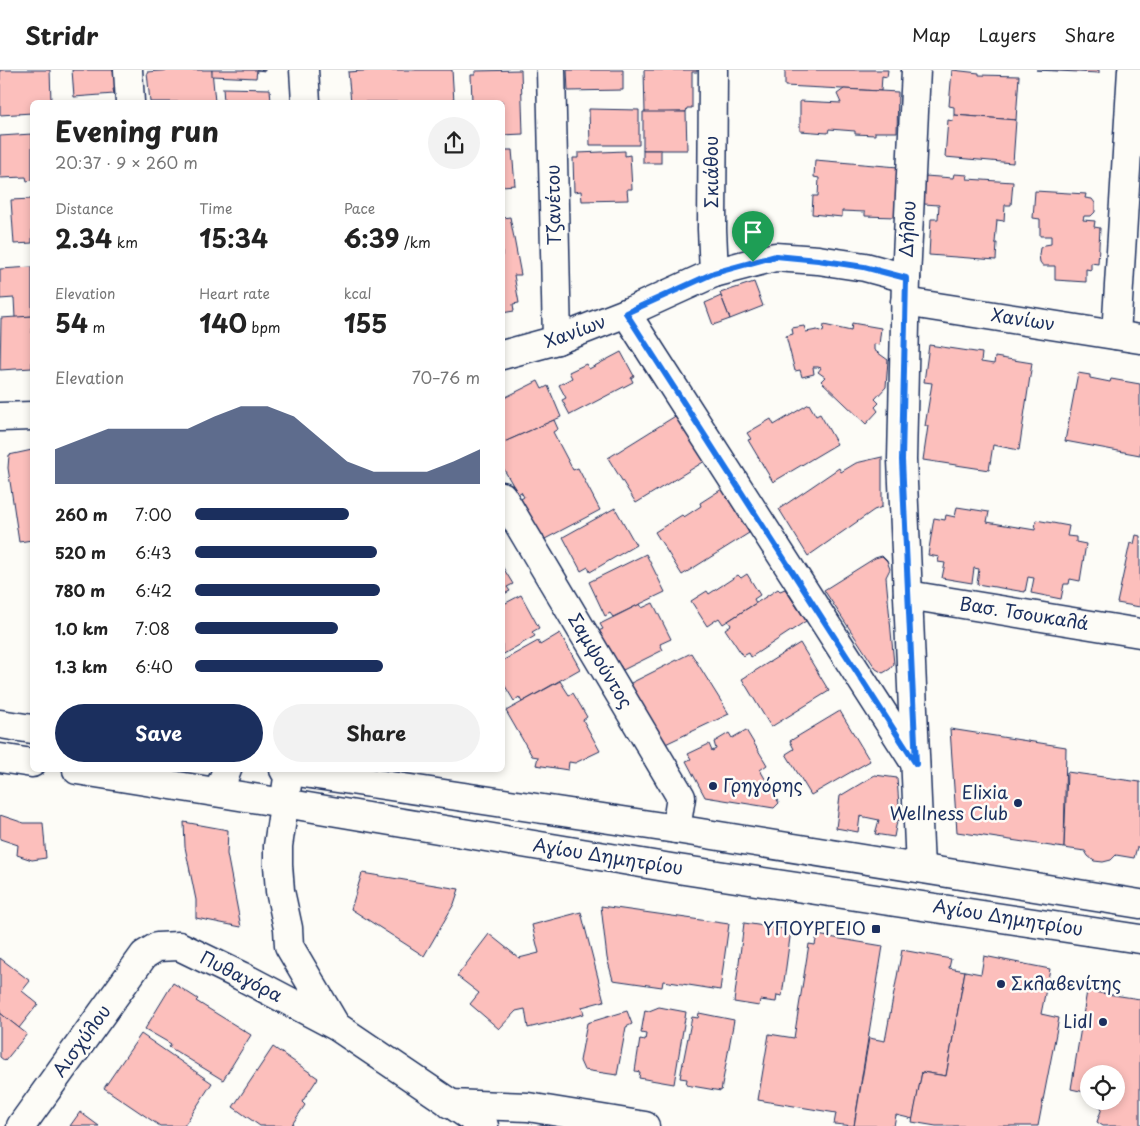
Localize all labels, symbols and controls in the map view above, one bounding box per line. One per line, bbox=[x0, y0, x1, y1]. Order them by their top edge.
text: Stridr bbox=[25, 17, 98, 53]
text: Map bbox=[912, 21, 951, 48]
text: Layers bbox=[979, 21, 1036, 48]
text: Share bbox=[1064, 21, 1115, 48]
text: Evening run bbox=[55, 109, 219, 152]
button: share bbox=[428, 117, 480, 169]
street label: Σκιάθου bbox=[697, 136, 724, 208]
text: 20:37 · 9 × 260 m bbox=[55, 150, 198, 174]
street label: Τζανέτου bbox=[538, 164, 567, 246]
text: Distance bbox=[55, 198, 114, 219]
text: Time bbox=[199, 198, 232, 219]
text: Pace bbox=[344, 198, 375, 219]
street label: Δήλου bbox=[892, 200, 921, 258]
pin bbox=[732, 211, 774, 262]
icon: arrive bbox=[739, 218, 767, 246]
text: 2.34 bbox=[55, 219, 112, 257]
text: 15:34 bbox=[199, 219, 268, 257]
text: 6:39 bbox=[344, 219, 400, 257]
text: km bbox=[112, 232, 138, 253]
text: /km bbox=[400, 232, 431, 253]
text: Elevation bbox=[55, 283, 115, 304]
text: Heart rate bbox=[199, 283, 270, 304]
text: kcal bbox=[344, 283, 372, 304]
street label: Χανίων bbox=[989, 300, 1057, 337]
text: 54 bbox=[55, 304, 88, 342]
text: 140 bbox=[199, 304, 247, 342]
text: 155 bbox=[344, 304, 387, 342]
street label: Χανίων bbox=[540, 307, 609, 354]
text: m bbox=[88, 317, 105, 338]
text: bpm bbox=[247, 317, 281, 338]
text: Elevation bbox=[55, 365, 124, 389]
text: 70–76 m bbox=[412, 365, 480, 389]
text: 260 m bbox=[55, 502, 108, 526]
text: 7:00 bbox=[135, 502, 172, 526]
text: 520 m bbox=[55, 540, 106, 564]
text: 6:43 bbox=[135, 540, 172, 564]
text: 780 m bbox=[55, 578, 105, 602]
text: 6:42 bbox=[135, 578, 172, 602]
street label: Βασ. Τσουκαλά bbox=[958, 589, 1091, 636]
street label: Σαμψούντος bbox=[562, 608, 640, 713]
text: 1.0 km bbox=[55, 616, 108, 640]
text: 7:08 bbox=[135, 616, 170, 640]
text: 1.3 km bbox=[55, 654, 107, 678]
text: 6:40 bbox=[135, 654, 173, 678]
button: Save bbox=[55, 704, 263, 762]
button: Share bbox=[273, 704, 480, 762]
place label: Γρηγόρης bbox=[723, 771, 803, 798]
place label: Elixia Wellness Club bbox=[890, 778, 1008, 826]
marker: Γρηγόρης bbox=[707, 780, 719, 792]
marker: Elixia Wellness Club bbox=[1012, 797, 1024, 809]
street label: Αγίου Δημητρίου bbox=[531, 830, 685, 881]
street label: Αγίου Δημητρίου bbox=[931, 891, 1085, 942]
place label: ΥΠΟΥΡΓΕΙΟ bbox=[763, 914, 866, 941]
marker: ΥΠΟΥΡΓΕΙΟ bbox=[870, 923, 882, 935]
street label: Πυθαγόρα bbox=[196, 943, 288, 1008]
place label: Σκλαβενίτης bbox=[1011, 969, 1121, 996]
marker: Σκλαβενίτης bbox=[995, 978, 1007, 990]
street label: Αισχύλου bbox=[45, 998, 116, 1082]
place label: Lidl bbox=[1063, 1007, 1093, 1034]
marker: Lidl bbox=[1097, 1016, 1109, 1028]
map controls bbox=[1080, 1065, 1125, 1110]
button: locate bbox=[1080, 1065, 1125, 1110]

